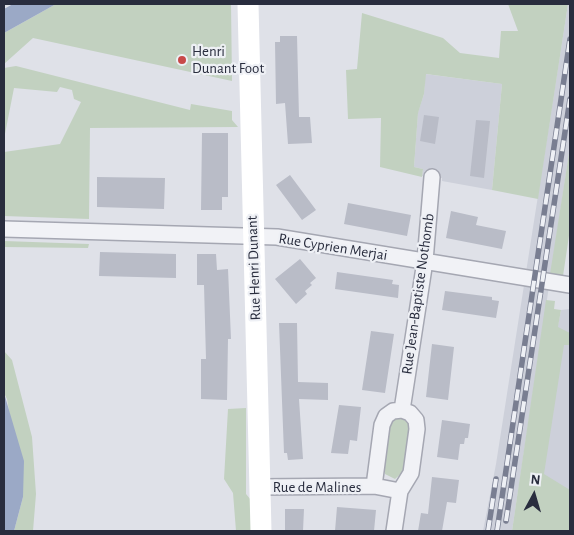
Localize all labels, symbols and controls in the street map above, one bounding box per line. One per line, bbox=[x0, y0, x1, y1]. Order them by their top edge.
place label: Henri Dunant Foot bbox=[192, 42, 264, 77]
marker: Henri Dunant Foot bbox=[176, 54, 188, 66]
street label: Rue Jean-Baptiste Nothomb bbox=[398, 212, 438, 376]
street label: Rue Henri Dunant bbox=[243, 215, 265, 321]
street label: Rue Cyprien Merjai bbox=[277, 230, 389, 264]
north arrow bbox=[509, 470, 559, 520]
text: N bbox=[530, 473, 541, 488]
street label: Rue de Malines bbox=[273, 478, 361, 496]

